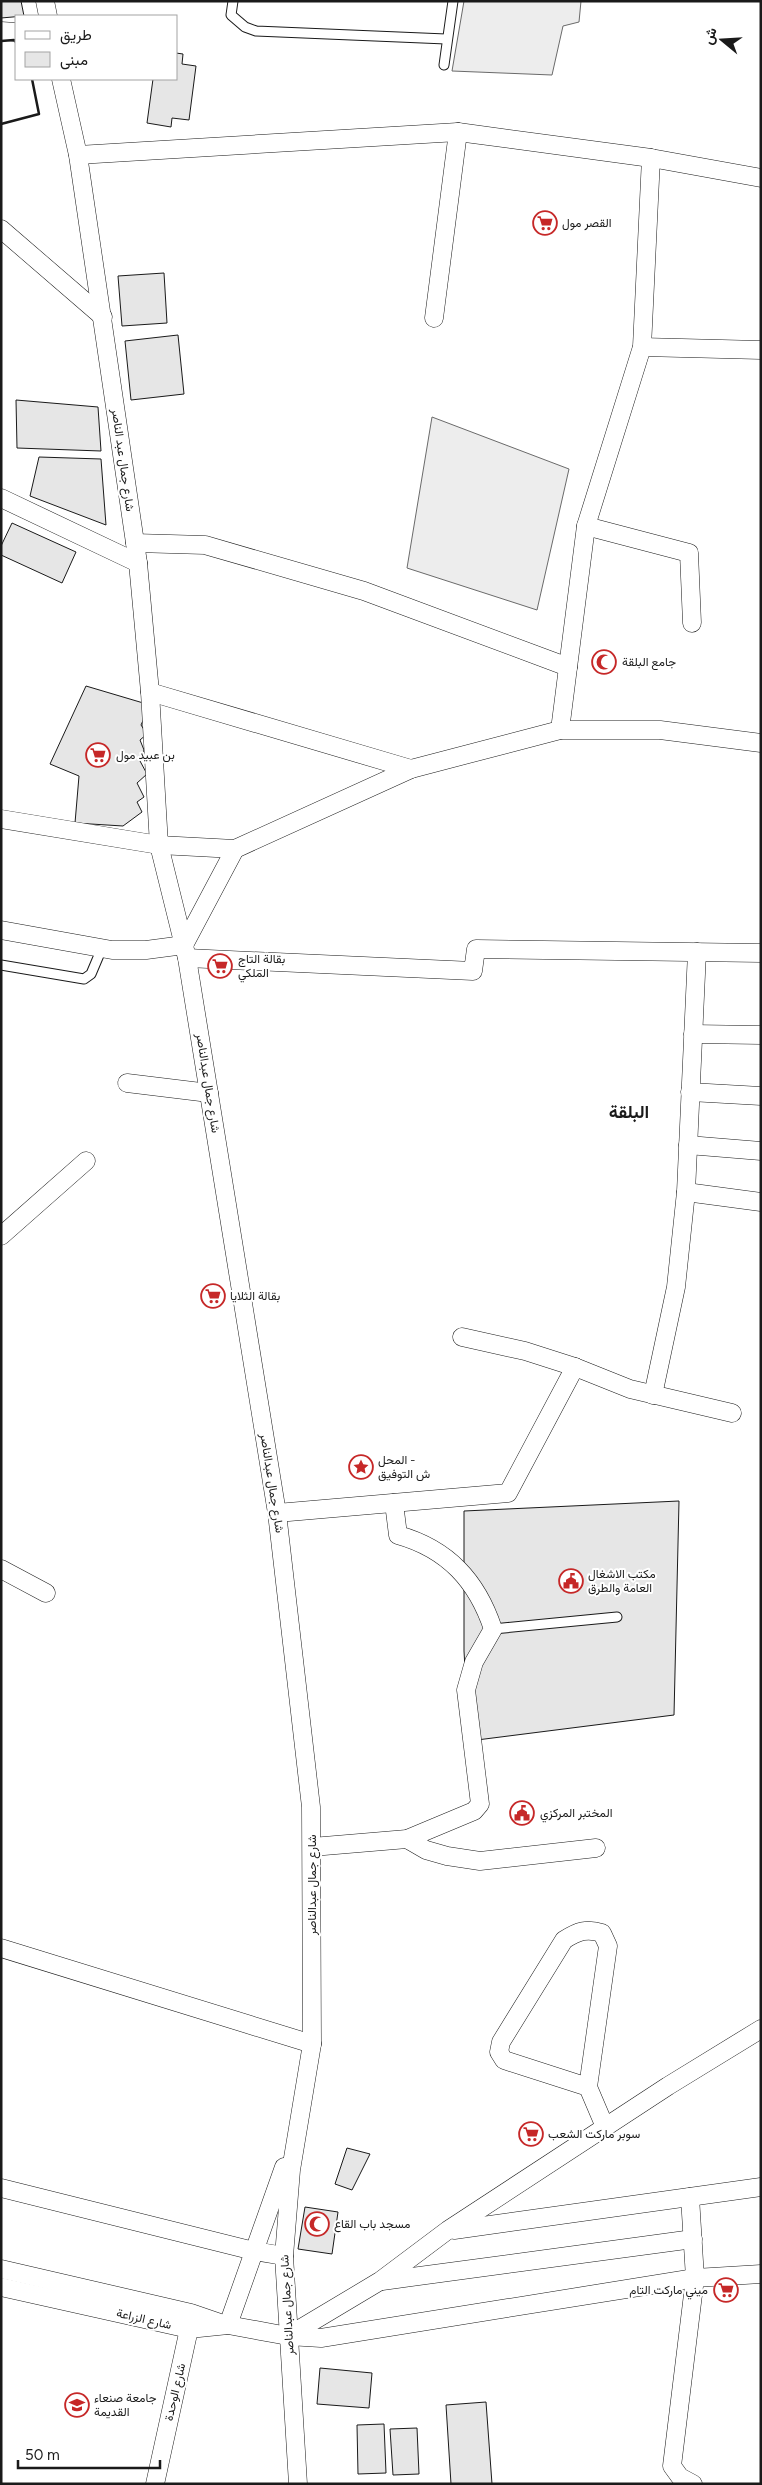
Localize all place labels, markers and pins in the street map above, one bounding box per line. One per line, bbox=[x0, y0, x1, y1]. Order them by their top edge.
supermarket icon: القصر مول bbox=[532, 210, 558, 236]
place label: القصر مول bbox=[562, 216, 612, 231]
mosque icon: جامع البلقة bbox=[591, 649, 617, 675]
place label: جامع البلقة bbox=[622, 655, 676, 671]
supermarket icon: بن عبيد مول bbox=[85, 742, 111, 768]
place label: بن عبيد مول bbox=[116, 748, 175, 763]
place label: بقالة التاج الملكي bbox=[238, 952, 285, 983]
supermarket icon: بقالة التاج الملكي bbox=[207, 953, 233, 979]
supermarket icon: بقالة الثلايا bbox=[200, 1283, 226, 1309]
place label: بقالة الثلايا bbox=[230, 1289, 280, 1303]
place label: المحل - ش التوفيق bbox=[378, 1453, 430, 1482]
place icon: المحل - ش التوفيق bbox=[348, 1454, 374, 1480]
place label: مكتب الاشغال العامة والطرق bbox=[588, 1567, 656, 1596]
public building icon: مكتب الاشغال العامة والطرق bbox=[558, 1568, 584, 1594]
public building icon: المختبر المركزي bbox=[509, 1800, 535, 1826]
place label: المختبر المركزي bbox=[540, 1806, 612, 1823]
supermarket icon: سوبر ماركت الشعب bbox=[518, 2121, 544, 2147]
place label: سوبر ماركت الشعب bbox=[548, 2127, 640, 2142]
mosque icon: مسجد باب القاع bbox=[304, 2211, 330, 2237]
place label: مسجد باب القاع bbox=[334, 2217, 410, 2233]
supermarket icon: ميني ماركت التام bbox=[713, 2277, 739, 2303]
place label: ميني ماركت التام bbox=[629, 2283, 708, 2300]
place label: جامعة صنعاء القديمة bbox=[94, 2391, 157, 2419]
school or university icon: جامعة صنعاء القديمة bbox=[64, 2392, 90, 2418]

